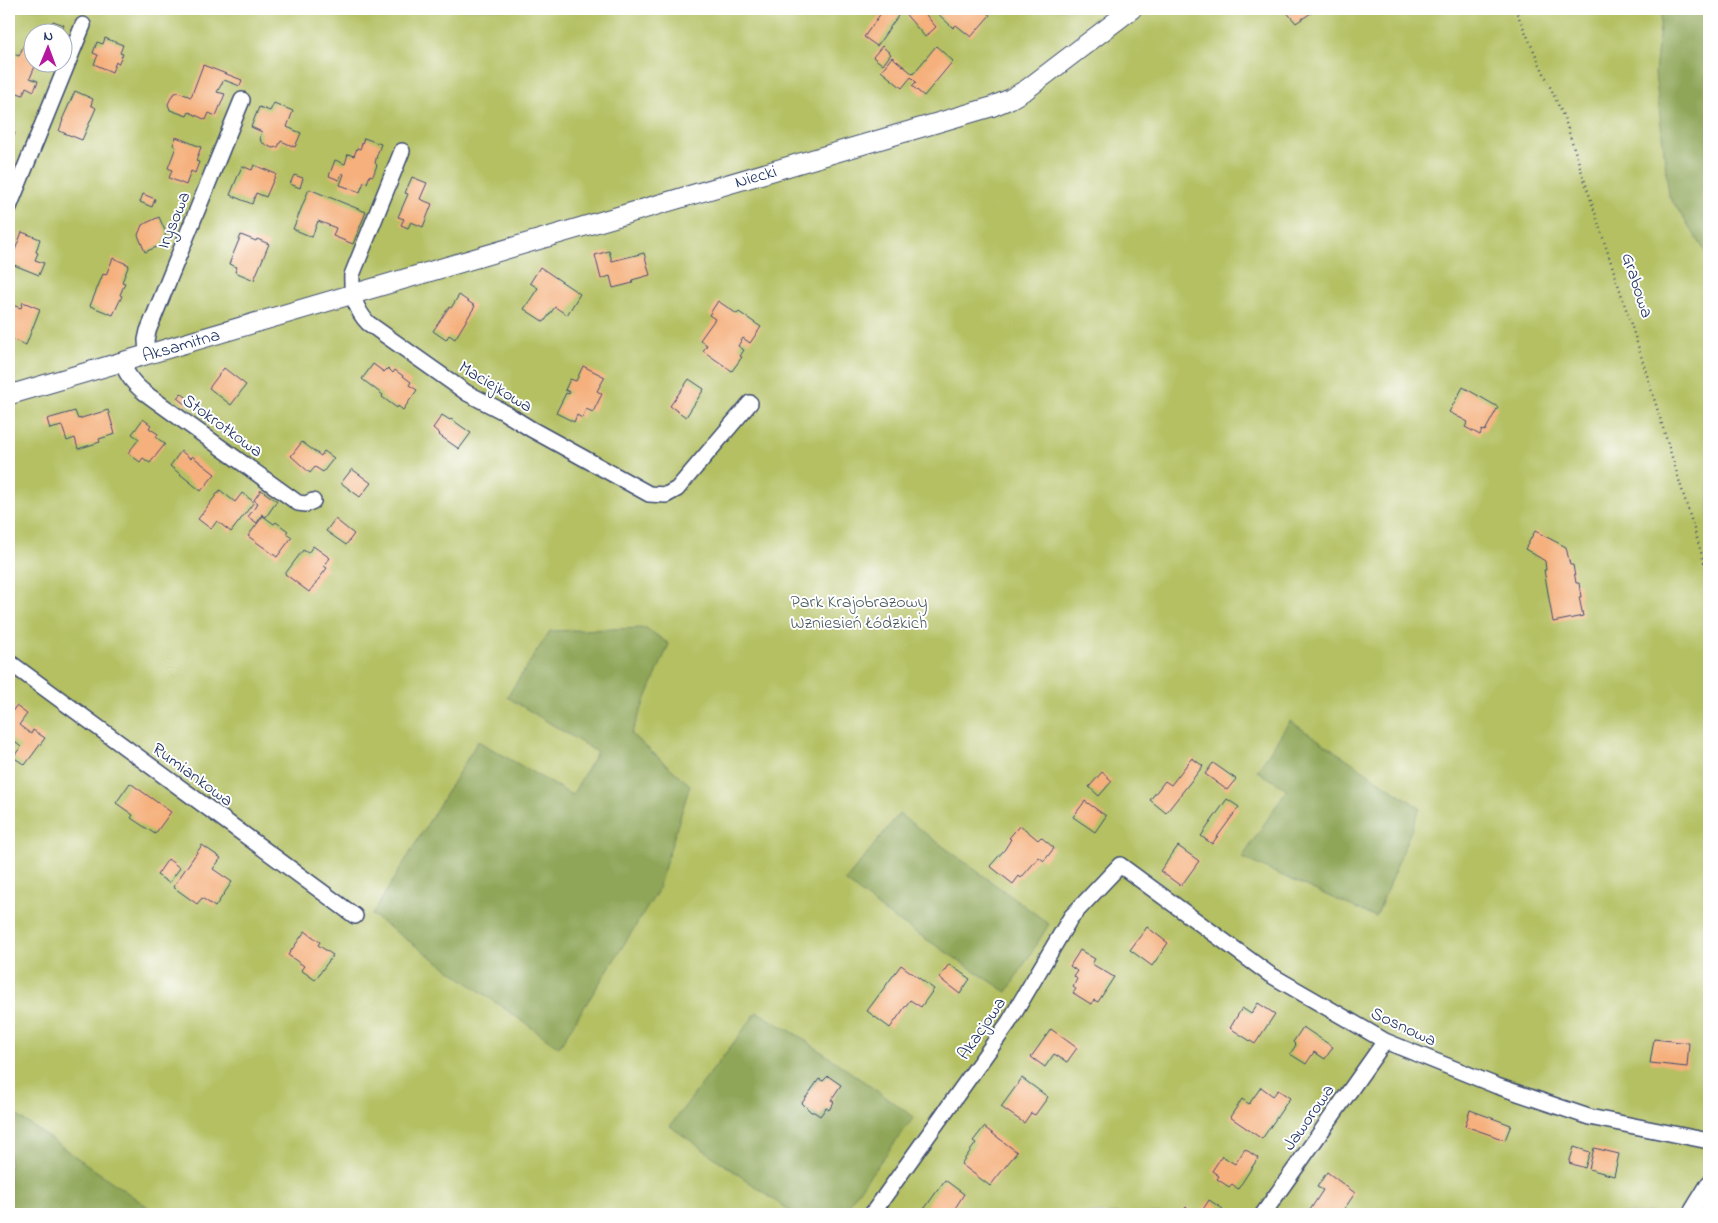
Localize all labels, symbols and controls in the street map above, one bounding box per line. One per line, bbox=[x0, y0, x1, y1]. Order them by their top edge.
north arrow bbox=[22, 22, 72, 72]
text: N bbox=[43, 26, 53, 47]
street label: Niecki bbox=[732, 159, 780, 196]
street label: Irysowa bbox=[152, 188, 198, 253]
street label: Grabowa bbox=[1613, 250, 1659, 321]
street label: Aksamitna bbox=[139, 323, 223, 370]
street label: Maciejkowa bbox=[453, 355, 537, 420]
street label: Stokrotkowa bbox=[176, 388, 268, 465]
park label: Park Krajobrazowy Wzniesień Łódzkich bbox=[791, 590, 928, 637]
street label: Rumiankowa bbox=[146, 737, 238, 814]
street label: Akacjowa bbox=[952, 992, 1013, 1066]
street label: Sosnowa bbox=[1366, 1001, 1440, 1054]
street label: Jaworowa bbox=[1277, 1080, 1342, 1157]

